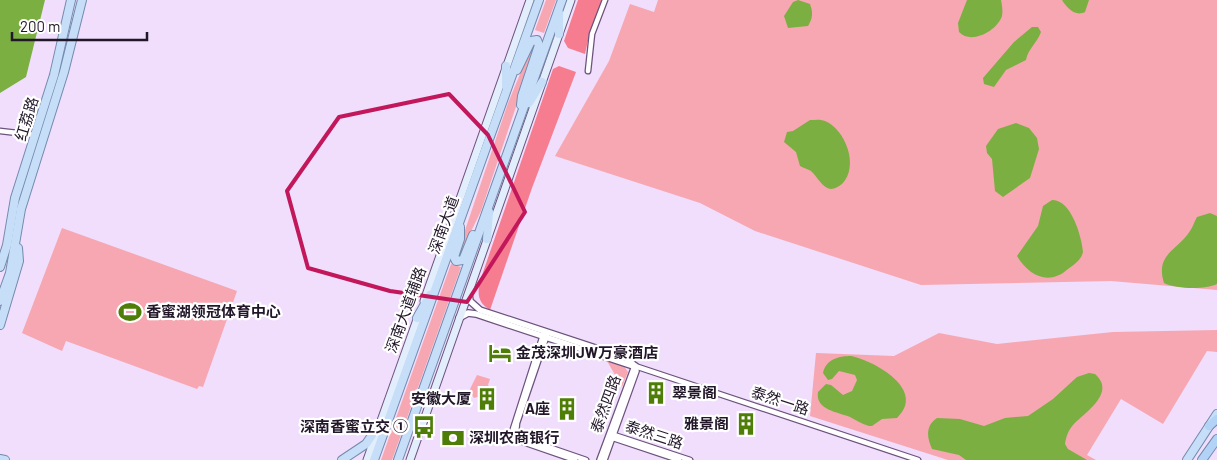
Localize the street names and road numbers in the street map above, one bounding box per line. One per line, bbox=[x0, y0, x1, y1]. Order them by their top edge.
street label: 红荔路 bbox=[11, 95, 41, 143]
street label: 深南大道 bbox=[424, 193, 462, 256]
street label: 深南大道辅路 bbox=[381, 264, 429, 355]
street label: 泰然四路 bbox=[586, 372, 624, 435]
street label: 泰然一路 bbox=[749, 382, 812, 418]
street label: 泰然三路 bbox=[623, 416, 686, 452]

